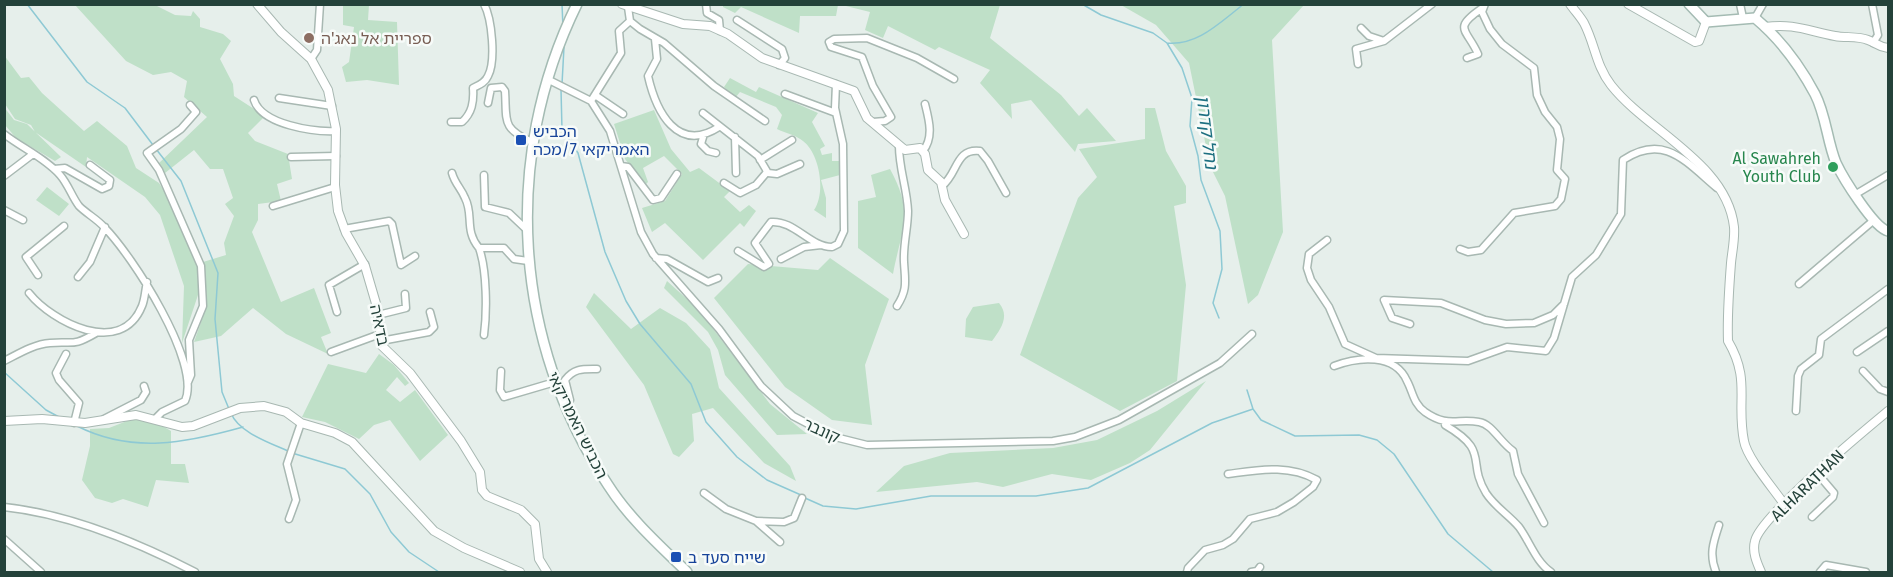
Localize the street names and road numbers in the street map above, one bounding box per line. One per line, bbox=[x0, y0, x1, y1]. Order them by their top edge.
street label: בדאיה bbox=[366, 303, 393, 348]
street label: הכביש האמריקאי bbox=[543, 369, 612, 482]
street label: קונבר bbox=[801, 414, 843, 447]
street label: ALHARATHAN bbox=[1767, 446, 1848, 525]

